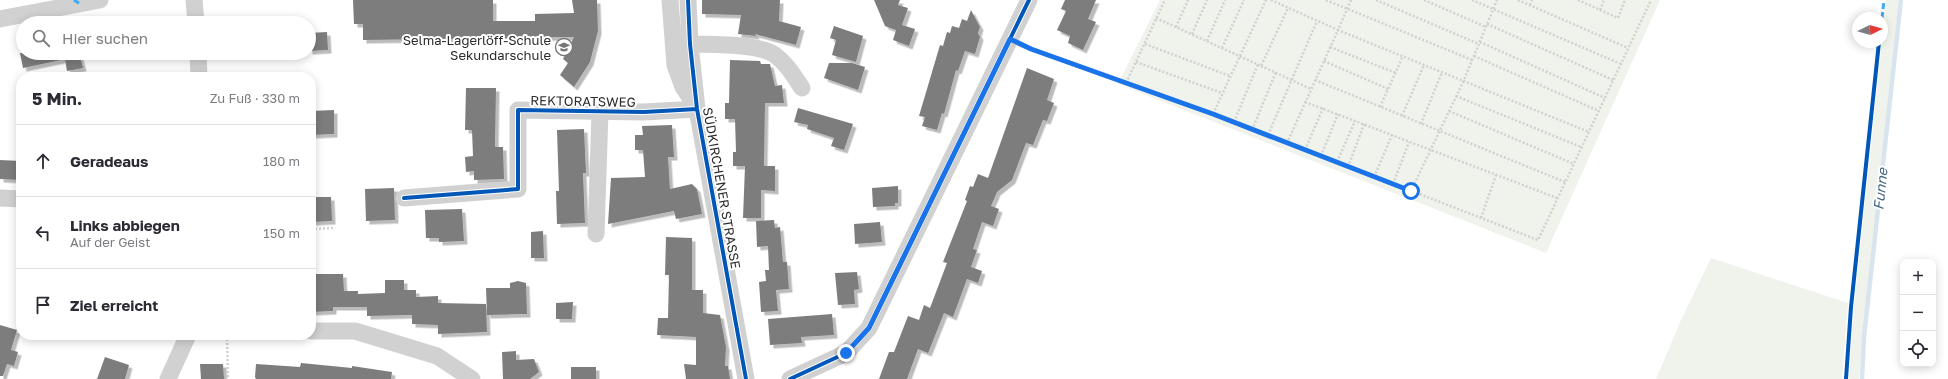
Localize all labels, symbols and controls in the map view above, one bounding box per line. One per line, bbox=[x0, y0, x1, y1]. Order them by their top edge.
north arrow bbox=[1852, 12, 1888, 48]
search box bbox=[16, 16, 316, 60]
icon: search bbox=[30, 27, 52, 49]
text: Hier suchen bbox=[62, 29, 148, 47]
place label: Selma-Lagerlöff-Schule Sekundarschule bbox=[403, 32, 551, 63]
school or university icon: Selma-Lagerlöff-Schule Sekundarschule bbox=[554, 37, 574, 57]
text: 5 Min. bbox=[32, 88, 82, 109]
text: Zu Fuß · 330 m bbox=[210, 90, 300, 106]
street label: REKTORATSWEG bbox=[530, 92, 636, 110]
street label: SÜDKIRCHENER STRASSE bbox=[700, 106, 744, 270]
icon: ahead bbox=[32, 150, 54, 172]
text: Geradeaus bbox=[70, 152, 148, 170]
text: 180 m bbox=[263, 153, 300, 169]
water label: Funne bbox=[1869, 166, 1891, 211]
route start bbox=[1402, 182, 1420, 200]
text: Links abbiegen bbox=[70, 216, 180, 234]
icon: left bbox=[32, 222, 54, 244]
text: 150 m bbox=[263, 225, 300, 241]
text: Auf der Geist bbox=[70, 234, 150, 250]
map controls bbox=[1900, 259, 1936, 367]
button: + bbox=[1900, 259, 1936, 295]
icon: arrive bbox=[32, 294, 54, 316]
button: − bbox=[1900, 295, 1936, 331]
text: Ziel erreicht bbox=[70, 296, 158, 314]
button: locate bbox=[1900, 331, 1936, 367]
route end bbox=[837, 344, 855, 362]

